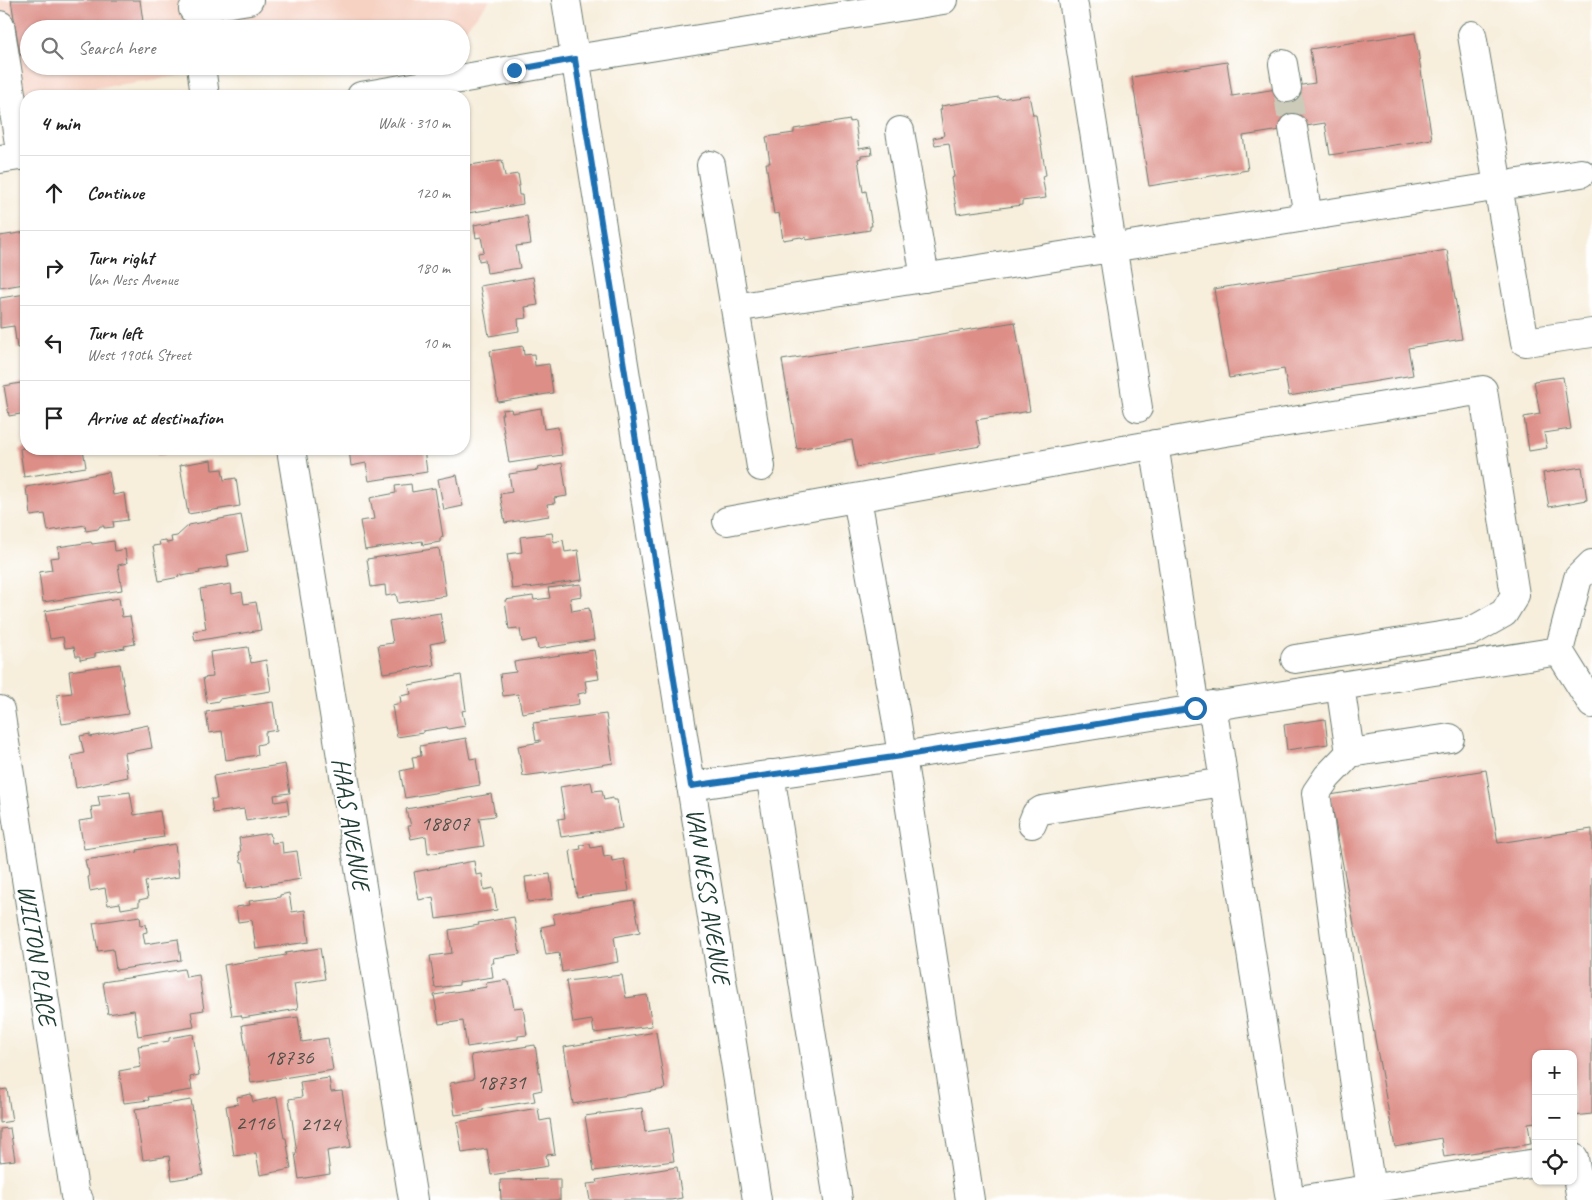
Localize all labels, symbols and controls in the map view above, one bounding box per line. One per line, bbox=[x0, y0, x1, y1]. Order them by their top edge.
search box bbox=[20, 20, 470, 75]
icon: search bbox=[38, 34, 66, 62]
text: Search here bbox=[78, 36, 155, 60]
route end bbox=[503, 59, 526, 82]
text: 4 min bbox=[40, 110, 80, 136]
text: Walk · 310 m bbox=[378, 113, 450, 133]
icon: ahead bbox=[40, 179, 68, 207]
text: Continue bbox=[87, 181, 144, 205]
text: 120 m bbox=[416, 183, 450, 203]
text: Turn right bbox=[87, 246, 154, 270]
icon: right bbox=[40, 254, 68, 282]
text: 180 m bbox=[416, 258, 450, 278]
text: Van Ness Avenue bbox=[87, 270, 178, 290]
text: Turn left bbox=[87, 321, 142, 345]
icon: left bbox=[40, 329, 68, 357]
text: 10 m bbox=[423, 333, 450, 353]
text: West 190th Street bbox=[87, 345, 191, 365]
icon: arrive bbox=[40, 404, 68, 432]
text: Arrive at destination bbox=[87, 406, 223, 430]
route start bbox=[1184, 697, 1207, 720]
street label: HAAS AVENUE bbox=[325, 755, 378, 896]
street label: VAN NESS AVENUE bbox=[678, 806, 738, 990]
house number: 18807 bbox=[420, 809, 471, 837]
street label: WILTON PLACE bbox=[10, 883, 64, 1030]
house number: 18736 bbox=[264, 1043, 315, 1071]
map controls bbox=[1532, 1050, 1577, 1185]
button: + bbox=[1532, 1050, 1577, 1095]
house number: 18731 bbox=[476, 1068, 527, 1096]
button: − bbox=[1532, 1095, 1577, 1140]
house number: 2116 bbox=[235, 1109, 276, 1137]
house number: 2124 bbox=[300, 1110, 342, 1138]
button: locate bbox=[1532, 1140, 1577, 1185]

